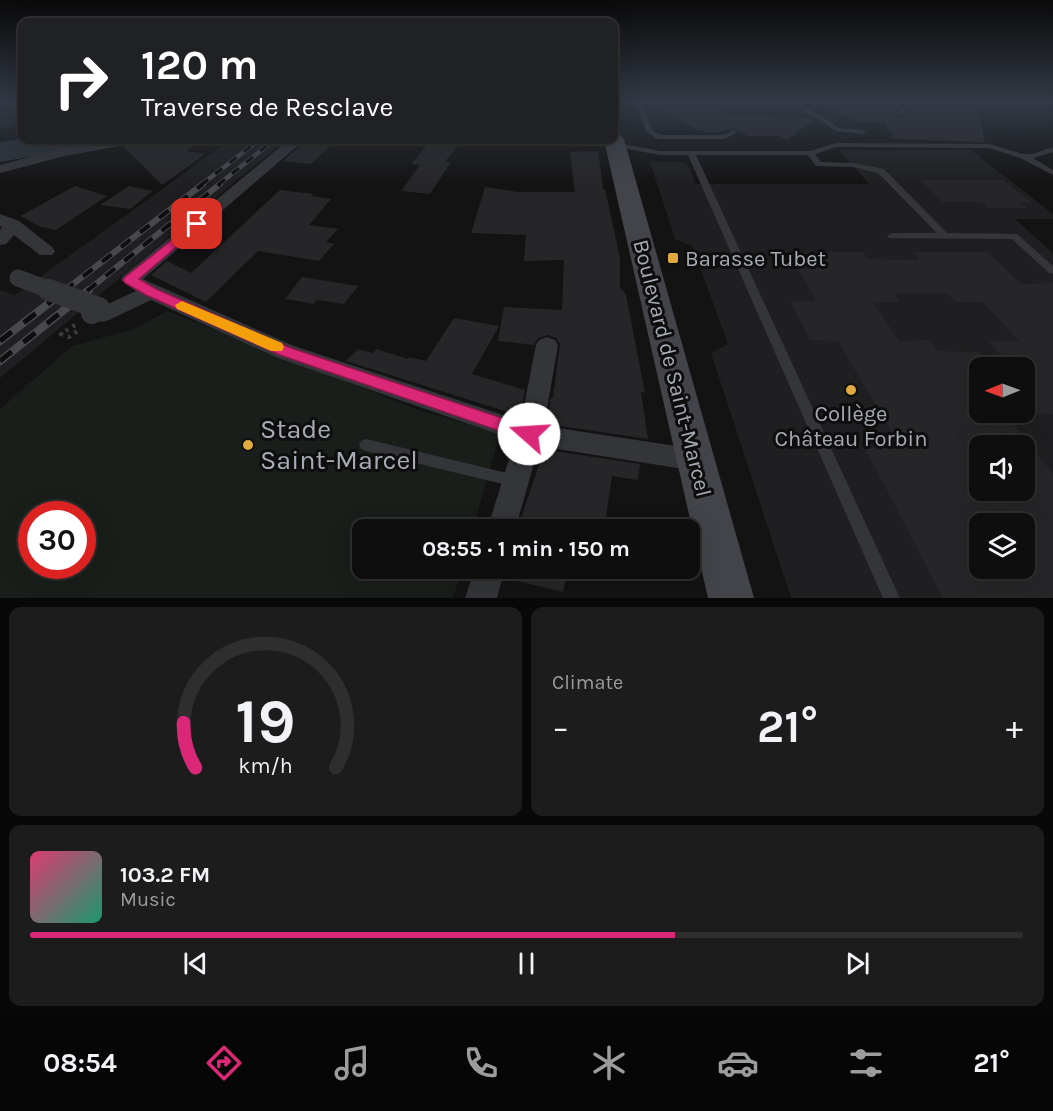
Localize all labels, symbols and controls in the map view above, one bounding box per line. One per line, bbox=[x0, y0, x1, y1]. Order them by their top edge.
text: 120 m bbox=[141, 40, 258, 90]
icon: right bbox=[42, 42, 120, 120]
text: Traverse de Resclave bbox=[141, 91, 393, 123]
pin bbox=[171, 198, 222, 249]
icon: arrive bbox=[180, 207, 213, 240]
street label: Boulevard de Saint-Marcel bbox=[627, 237, 717, 500]
place label: Barasse Tubet bbox=[685, 246, 826, 272]
marker: Barasse Tubet bbox=[666, 251, 680, 265]
north arrow bbox=[969, 357, 1035, 423]
map controls bbox=[969, 357, 1035, 579]
marker: Collège Château Forbin bbox=[844, 383, 858, 397]
place label: Collège Château Forbin bbox=[775, 401, 927, 452]
position arrow bbox=[497, 402, 561, 466]
place label: Stade Saint-Marcel bbox=[260, 413, 418, 476]
button: sound bbox=[969, 435, 1035, 501]
marker: Stade Saint-Marcel bbox=[241, 438, 255, 452]
speed limit sign: 30 bbox=[18, 501, 96, 579]
button: layers bbox=[969, 513, 1035, 579]
text: 08:55 · 1 min · 150 m bbox=[422, 536, 630, 562]
text: Climate bbox=[552, 671, 623, 694]
text: 19 bbox=[235, 685, 296, 758]
text: 21° bbox=[757, 701, 818, 753]
text: − bbox=[552, 708, 569, 746]
text: + bbox=[1006, 708, 1023, 746]
text: km/h bbox=[238, 754, 293, 779]
text: 103.2 FM bbox=[120, 862, 210, 888]
text: Music bbox=[120, 888, 176, 911]
icon: previous bbox=[179, 947, 212, 980]
icon: pause bbox=[510, 947, 543, 980]
icon: next bbox=[841, 947, 874, 980]
icon: directions bbox=[203, 1042, 245, 1084]
icon: music bbox=[331, 1042, 373, 1084]
icon: phone bbox=[460, 1042, 502, 1084]
icon: climate bbox=[588, 1042, 630, 1084]
icon: car bbox=[717, 1042, 759, 1084]
icon: filters bbox=[845, 1042, 887, 1084]
text: 08:54 bbox=[43, 1047, 117, 1079]
text: 21° bbox=[973, 1047, 1010, 1079]

